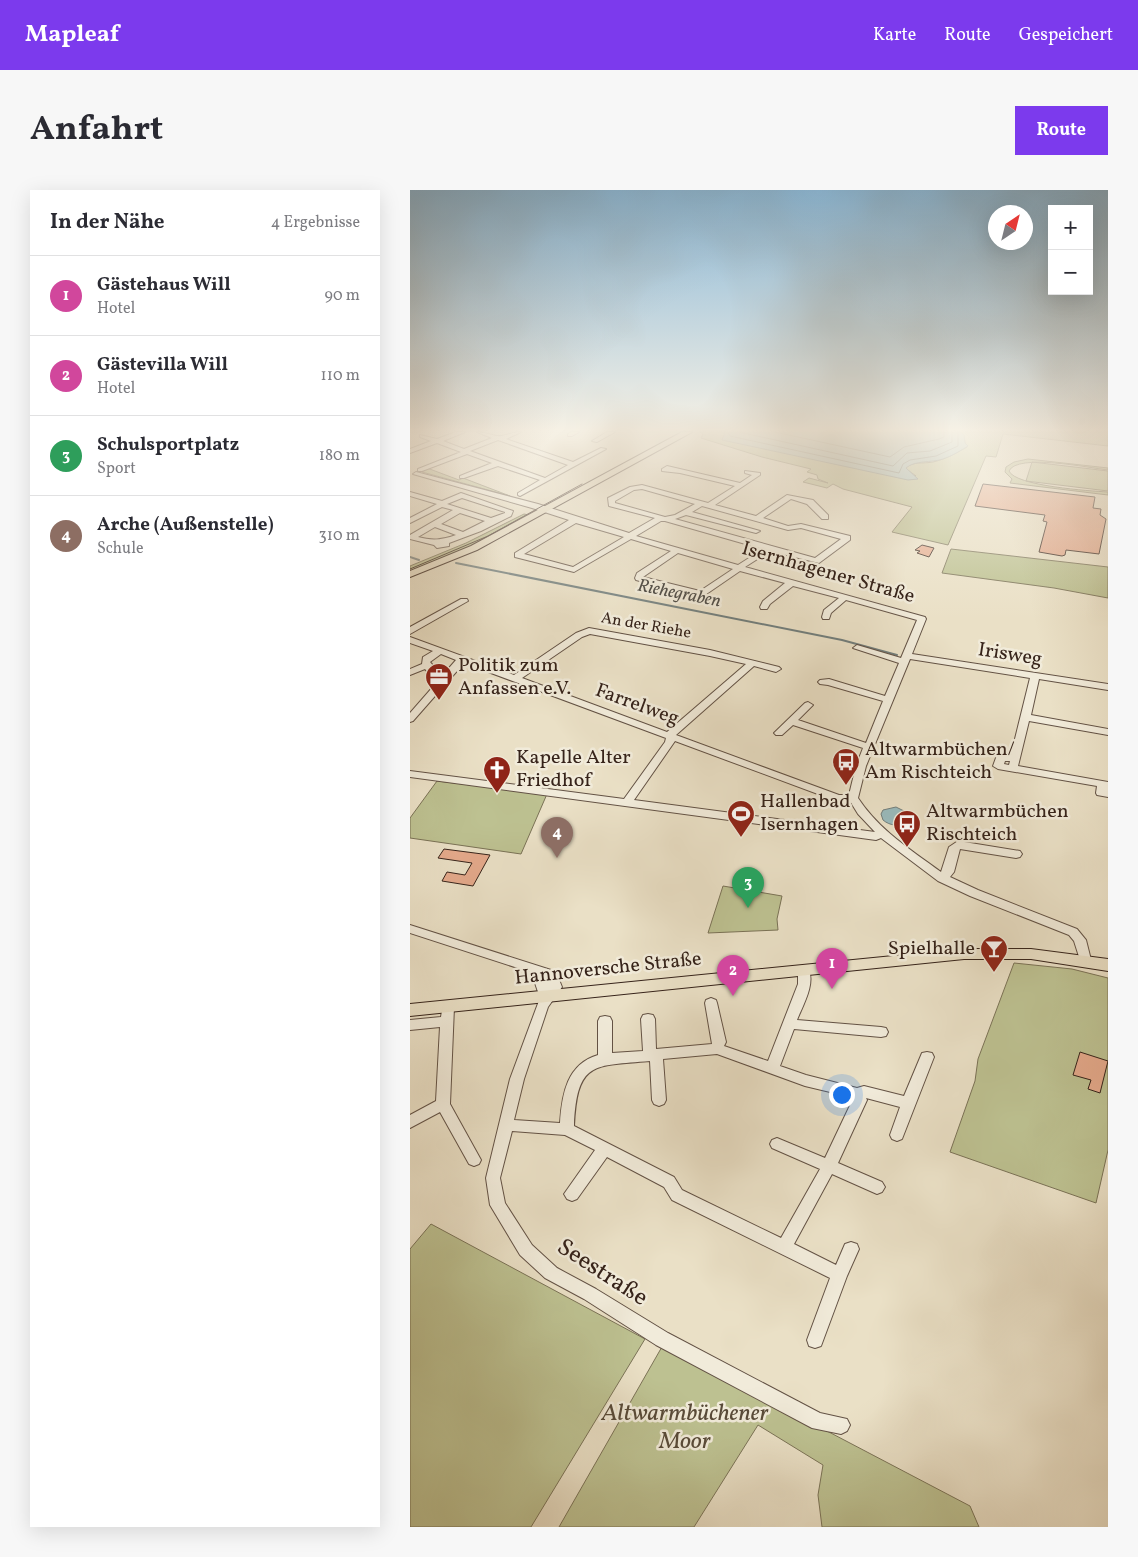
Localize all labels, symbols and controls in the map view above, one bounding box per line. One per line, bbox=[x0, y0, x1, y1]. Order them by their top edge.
text: Mapleaf bbox=[25, 18, 119, 52]
text: Karte bbox=[873, 23, 916, 48]
text: Route bbox=[944, 23, 991, 48]
text: Gespeichert bbox=[1019, 23, 1113, 48]
text: Anfahrt bbox=[30, 106, 163, 154]
button: Route bbox=[1015, 106, 1108, 155]
north arrow bbox=[988, 205, 1033, 250]
map controls bbox=[1048, 205, 1093, 295]
button: + bbox=[1048, 205, 1093, 250]
text: In der Nähe bbox=[50, 208, 165, 237]
text: 4 Ergebnisse bbox=[271, 212, 360, 234]
button: − bbox=[1048, 250, 1093, 295]
text: Gästehaus Will bbox=[97, 272, 231, 298]
text: 1 bbox=[63, 285, 69, 307]
text: 90 m bbox=[324, 285, 360, 307]
text: Hotel bbox=[97, 298, 135, 320]
text: Gästevilla Will bbox=[97, 352, 228, 378]
text: 2 bbox=[62, 365, 70, 387]
text: 110 m bbox=[321, 365, 360, 387]
text: Hotel bbox=[97, 378, 135, 400]
text: Schulsportplatz bbox=[97, 432, 239, 458]
text: 3 bbox=[62, 445, 70, 467]
text: 180 m bbox=[319, 445, 360, 467]
text: Sport bbox=[97, 458, 136, 480]
text: Arche (Außenstelle) bbox=[97, 512, 274, 538]
text: 4 bbox=[61, 525, 71, 547]
text: 310 m bbox=[319, 525, 360, 547]
street label: Isernhagener Straße bbox=[738, 535, 918, 611]
text: Schule bbox=[97, 538, 144, 560]
water label: Riehegraben bbox=[635, 574, 723, 614]
street label: An der Riehe bbox=[599, 607, 693, 645]
street label: Irisweg bbox=[976, 636, 1044, 674]
place label: Politik zum Anfassen e.V. bbox=[458, 652, 571, 703]
office icon: Politik zum Anfassen e.V. bbox=[424, 662, 454, 701]
street label: Farrelweg bbox=[591, 677, 683, 733]
place label: Altwarmbüchen/ Am Rischteich bbox=[865, 736, 1015, 787]
place label: Kapelle Alter Friedhof bbox=[516, 744, 631, 795]
bus stop icon: Altwarmbüchen/ Am Rischteich bbox=[831, 747, 861, 786]
church icon: Kapelle Alter Friedhof bbox=[482, 755, 512, 794]
place label: Hallenbad Isernhagen bbox=[760, 788, 859, 839]
place label: Altwarmbüchen Rischteich bbox=[926, 798, 1069, 849]
sports icon: Hallenbad Isernhagen bbox=[726, 799, 756, 838]
bus stop icon: Altwarmbüchen Rischteich bbox=[892, 809, 922, 848]
pin: 4 bbox=[541, 817, 573, 858]
pin: 3 bbox=[732, 867, 764, 908]
bar icon: Spielhalle bbox=[979, 934, 1009, 973]
place label: Spielhalle bbox=[888, 935, 975, 963]
street label: Hannoversche Straße bbox=[513, 945, 703, 993]
pin: 1 bbox=[816, 948, 848, 989]
pin: 2 bbox=[717, 955, 749, 996]
your location bbox=[829, 1082, 855, 1108]
street label: Seestraße bbox=[550, 1231, 654, 1315]
park label: Altwarmbüchener Moor bbox=[600, 1397, 770, 1459]

